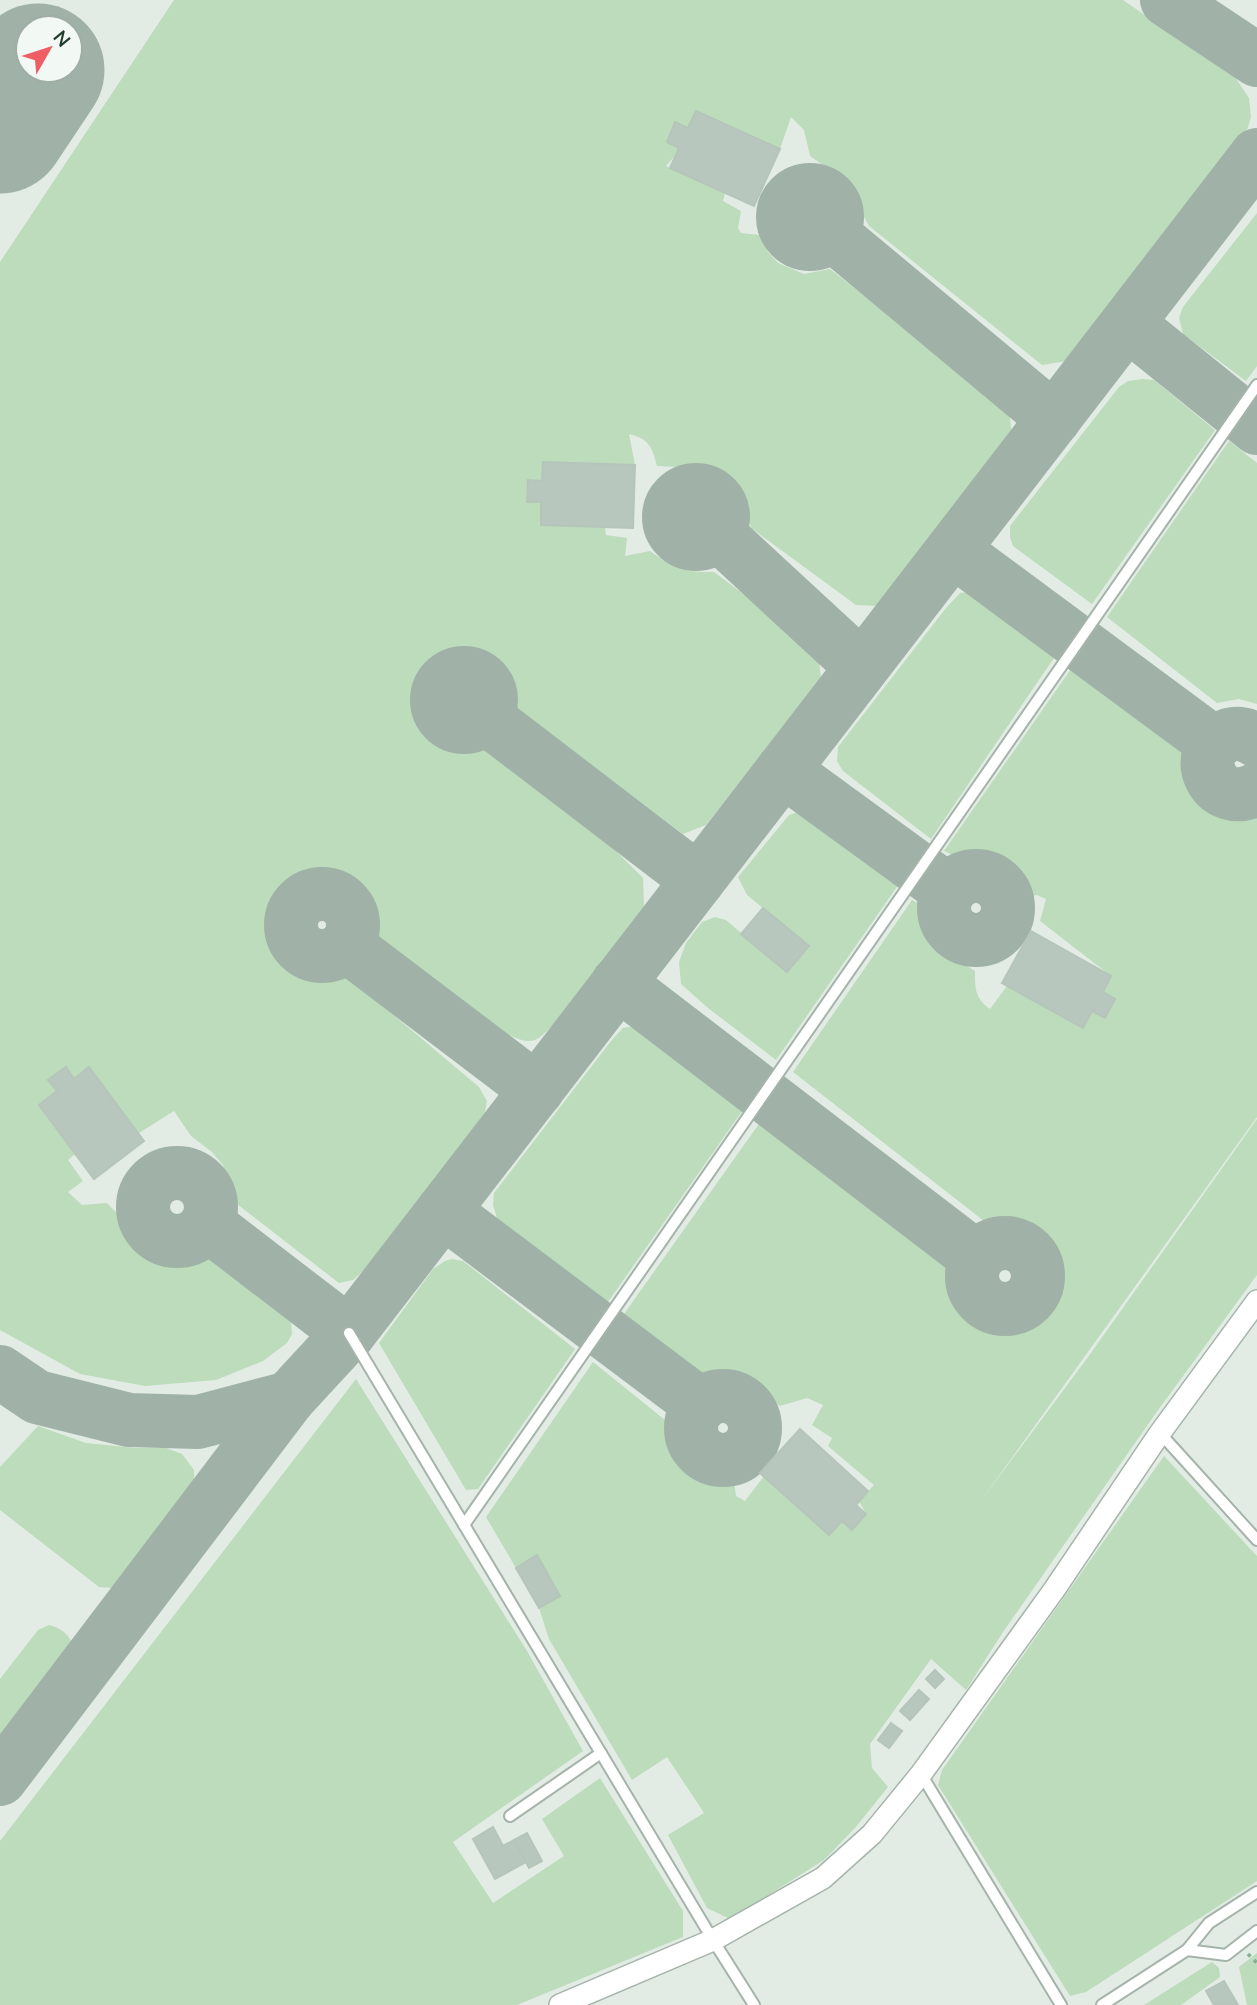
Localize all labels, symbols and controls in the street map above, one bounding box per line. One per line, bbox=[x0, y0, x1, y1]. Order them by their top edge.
north arrow bbox=[14, 14, 84, 84]
text: N bbox=[48, 25, 76, 51]

